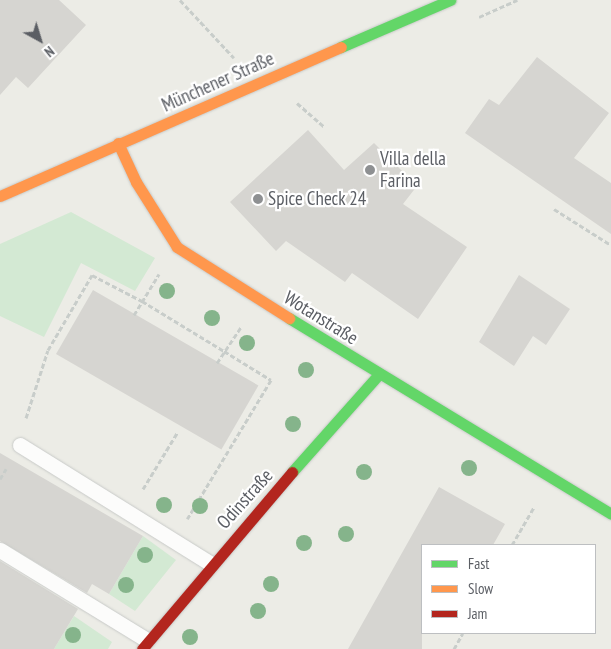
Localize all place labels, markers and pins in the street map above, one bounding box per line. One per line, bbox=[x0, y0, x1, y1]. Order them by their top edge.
place label: Villa della Farina bbox=[380, 148, 446, 192]
marker: Villa della Farina bbox=[364, 164, 376, 176]
place label: Spice Check 24 bbox=[268, 188, 367, 210]
marker: Spice Check 24 bbox=[252, 193, 264, 205]

